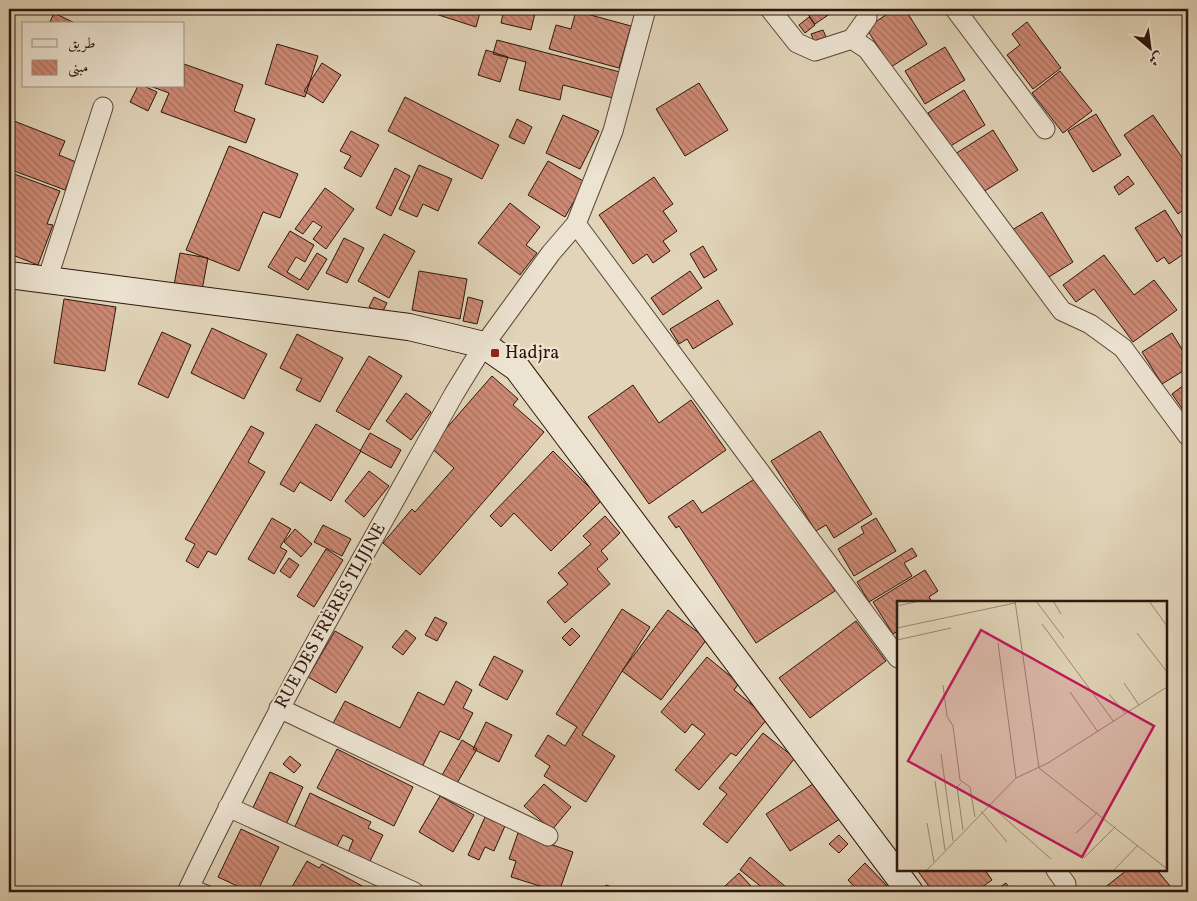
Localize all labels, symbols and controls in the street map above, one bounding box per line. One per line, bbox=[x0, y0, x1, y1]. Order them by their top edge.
legend bbox=[22, 22, 185, 88]
north arrow bbox=[1124, 22, 1174, 72]
text: طريق bbox=[68, 34, 95, 55]
text: ش bbox=[1145, 46, 1166, 70]
text: مبنى bbox=[68, 58, 88, 79]
place label: Hadjra bbox=[505, 341, 559, 366]
marker: Hadjra bbox=[489, 347, 501, 359]
street label: RUE DES FRÈRES TLIJINE bbox=[269, 519, 393, 713]
inset map bbox=[897, 601, 1167, 871]

